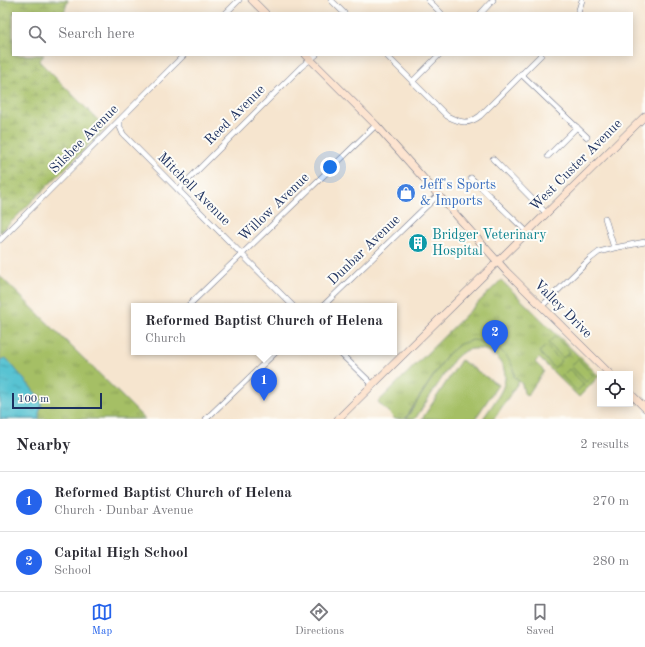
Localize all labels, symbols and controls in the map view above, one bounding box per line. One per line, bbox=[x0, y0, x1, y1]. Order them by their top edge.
search box bbox=[12, 12, 633, 56]
icon: search bbox=[26, 23, 48, 45]
text: Search here bbox=[58, 27, 135, 42]
street label: Reed Avenue bbox=[202, 82, 268, 148]
street label: Silsbee Avenue bbox=[47, 102, 121, 176]
street label: West Custer Avenue bbox=[527, 116, 625, 214]
street label: Mitchell Avenue bbox=[155, 150, 233, 228]
your location bbox=[320, 157, 340, 177]
street label: Willow Avenue bbox=[236, 170, 312, 244]
place label: Jeff's Sports & Imports bbox=[420, 178, 496, 208]
shop icon: Jeff's Sports & Imports bbox=[395, 182, 417, 204]
street label: Dunbar Avenue bbox=[325, 212, 403, 288]
place label: Bridger Veterinary Hospital bbox=[432, 228, 547, 258]
building icon: Bridger Veterinary Hospital bbox=[407, 232, 429, 254]
street label: Valley Drive bbox=[531, 277, 595, 341]
popup bbox=[131, 303, 397, 355]
text: Reformed Baptist Church of Helena bbox=[145, 314, 383, 329]
pin: 2 bbox=[482, 320, 508, 353]
text: Church bbox=[145, 332, 186, 345]
pin: 1 bbox=[251, 368, 277, 401]
map controls bbox=[597, 371, 633, 407]
button: locate bbox=[597, 371, 633, 407]
scale bar bbox=[12, 391, 102, 410]
text: 100 m bbox=[18, 394, 49, 405]
text: Nearby bbox=[16, 437, 71, 454]
text: 2 results bbox=[580, 438, 629, 451]
text: Reformed Baptist Church of Helena bbox=[54, 486, 292, 501]
text: 1 bbox=[25, 495, 33, 508]
text: 270 m bbox=[592, 495, 629, 508]
text: Church · Dunbar Avenue bbox=[54, 504, 193, 517]
text: Capital High School bbox=[54, 546, 188, 561]
text: 2 bbox=[25, 555, 33, 568]
text: 280 m bbox=[592, 555, 629, 568]
text: School bbox=[54, 564, 91, 577]
tab: Map bbox=[91, 601, 113, 639]
tab: Directions bbox=[295, 601, 344, 639]
tab: Saved bbox=[526, 601, 554, 639]

